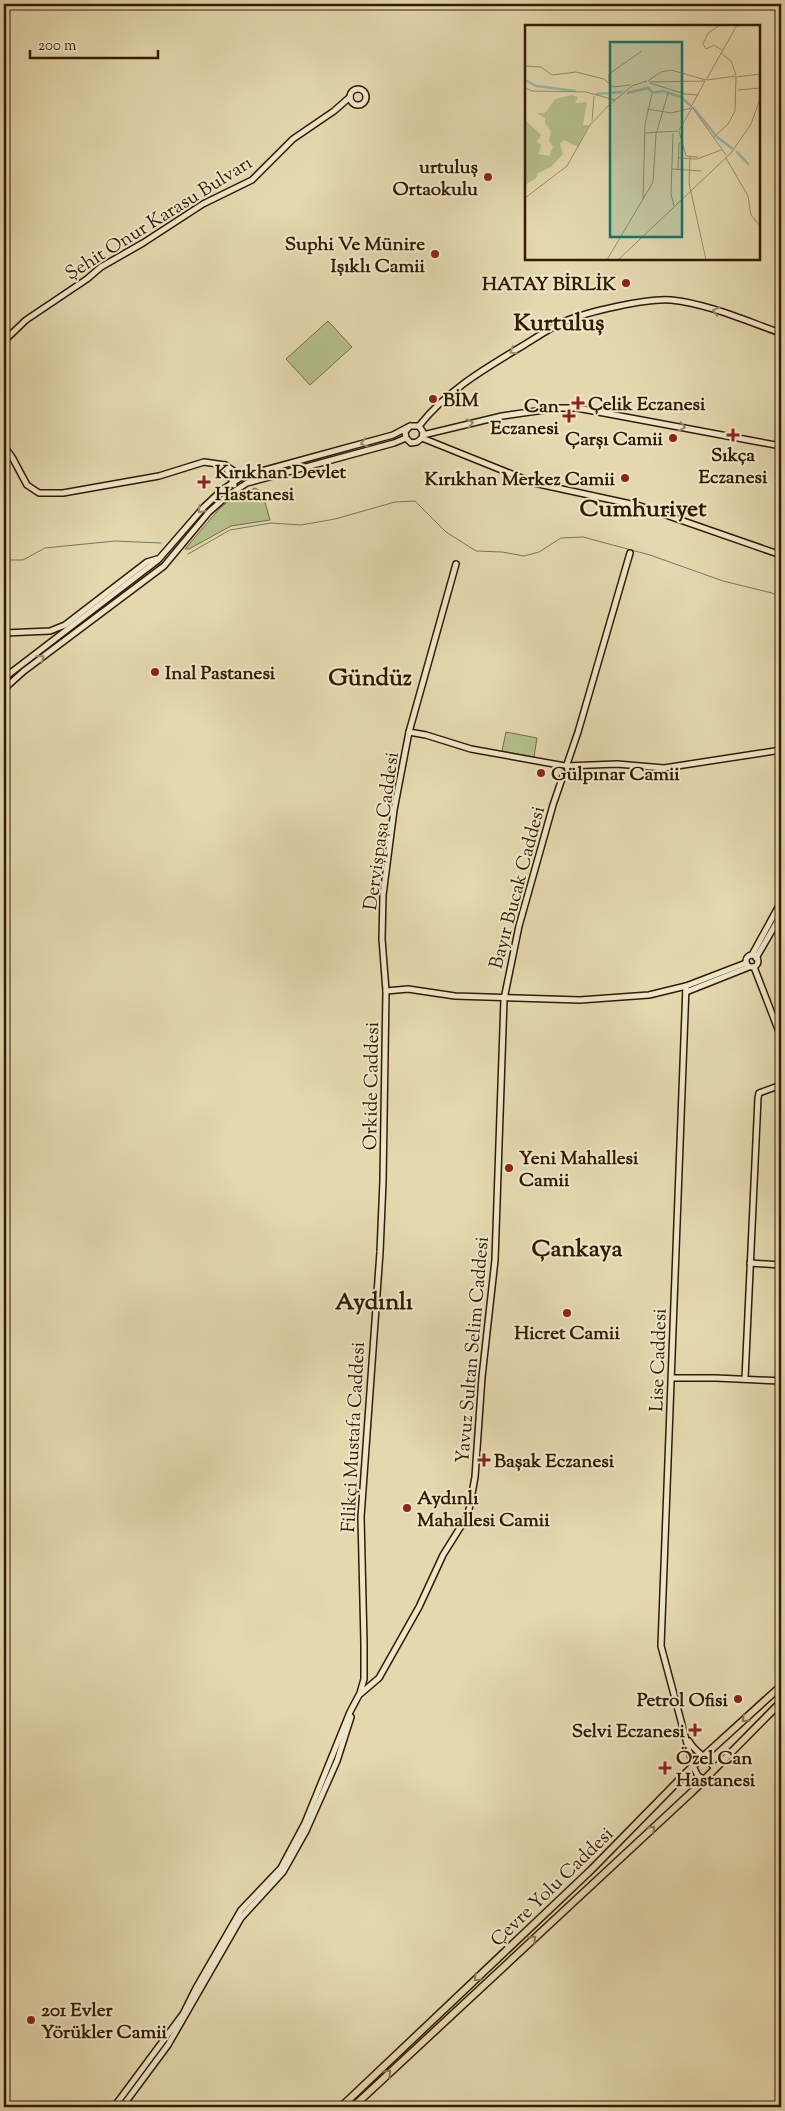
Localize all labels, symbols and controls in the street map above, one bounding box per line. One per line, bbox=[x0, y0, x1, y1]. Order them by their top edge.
inset map bbox=[525, 25, 760, 260]
scale bar bbox=[30, 28, 158, 60]
text: 200 m bbox=[38, 36, 77, 57]
street label: Şehit Onur Karasu Bulvarı bbox=[61, 150, 258, 288]
place label: urtuluş Ortaokulu bbox=[392, 155, 479, 204]
marker: urtuluş Ortaokulu bbox=[482, 171, 494, 183]
place label: Suphi Ve Münire Işıklı Camii bbox=[285, 232, 426, 281]
marker: Suphi Ve Münire Işıklı Camii bbox=[429, 248, 441, 260]
place label: HATAY BİRLİK bbox=[482, 272, 616, 299]
marker: HATAY BİRLİK bbox=[620, 277, 632, 289]
district label: Kurtuluş bbox=[513, 307, 605, 341]
one-way arrow bbox=[712, 307, 720, 317]
one-way arrow bbox=[509, 345, 518, 355]
place label: BİM bbox=[443, 388, 479, 415]
place label: Çelik Eczanesi bbox=[588, 392, 706, 419]
marker: BİM bbox=[427, 393, 439, 405]
place label: Can Eczanesi bbox=[490, 394, 560, 443]
marker: Çelik Eczanesi bbox=[572, 397, 584, 409]
marker: Can Eczanesi bbox=[563, 410, 575, 422]
one-way arrow bbox=[466, 418, 475, 429]
one-way arrow bbox=[678, 421, 687, 432]
place label: Çarşı Camii bbox=[565, 427, 664, 454]
marker: Sıkça Eczanesi bbox=[727, 429, 739, 441]
marker: Çarşı Camii bbox=[667, 432, 679, 444]
one-way arrow bbox=[360, 437, 369, 448]
place label: Sıkça Eczanesi bbox=[699, 443, 768, 492]
place label: Kırıkhan Devlet Hastanesi bbox=[215, 460, 346, 509]
place label: Kırıkhan Merkez Camii bbox=[424, 467, 616, 494]
marker: Kırıkhan Merkez Camii bbox=[619, 472, 631, 484]
marker: Kırıkhan Devlet Hastanesi bbox=[197, 475, 211, 489]
district label: Cumhuriyet bbox=[580, 493, 707, 527]
one-way arrow bbox=[198, 505, 207, 514]
one-way arrow bbox=[35, 655, 45, 664]
place label: Inal Pastanesi bbox=[165, 661, 276, 688]
district label: Gündüz bbox=[328, 662, 412, 696]
marker: Inal Pastanesi bbox=[149, 666, 161, 678]
street label: Dervişpaşa Caddesi bbox=[358, 750, 407, 912]
place label: Gülpınar Camii bbox=[551, 762, 680, 789]
marker: Gülpınar Camii bbox=[535, 767, 547, 779]
street label: Bayır Bucak Caddesi bbox=[484, 803, 553, 972]
street label: Orkide Caddesi bbox=[358, 1021, 387, 1151]
place label: Yeni Mahallesi Camii bbox=[519, 1146, 639, 1195]
marker: Yeni Mahallesi Camii bbox=[503, 1162, 515, 1174]
district label: Çankaya bbox=[531, 1233, 623, 1267]
street label: Yavuz Sultan Selim Caddesi bbox=[450, 1236, 497, 1465]
district label: Aydınlı bbox=[335, 1286, 413, 1320]
marker: Hicret Camii bbox=[561, 1307, 573, 1319]
street label: Lise Caddesi bbox=[644, 1308, 675, 1412]
place label: Hicret Camii bbox=[514, 1321, 620, 1348]
street label: Filikçi Mustafa Caddesi bbox=[336, 1341, 373, 1533]
place label: Başak Eczanesi bbox=[494, 1449, 615, 1476]
marker: Başak Eczanesi bbox=[478, 1454, 490, 1466]
place label: Aydınlı Mahallesi Camii bbox=[417, 1486, 550, 1535]
marker: Aydınlı Mahallesi Camii bbox=[401, 1502, 413, 1514]
place label: Petrol Ofisi bbox=[637, 1688, 729, 1715]
marker: Petrol Ofisi bbox=[732, 1693, 744, 1705]
one-way arrow bbox=[742, 1713, 751, 1722]
place label: Selvi Eczanesi bbox=[572, 1719, 686, 1746]
marker: Selvi Eczanesi bbox=[689, 1724, 701, 1736]
place label: Özel Can Hastanesi bbox=[676, 1746, 756, 1795]
marker: Özel Can Hastanesi bbox=[658, 1761, 672, 1775]
street label: Çevre Yolu Caddesi bbox=[485, 1822, 620, 1954]
one-way arrow bbox=[647, 1826, 656, 1835]
one-way arrow bbox=[527, 1936, 536, 1945]
one-way arrow bbox=[474, 1972, 483, 1981]
place label: 201 Evler Yörükler Camii bbox=[41, 1998, 168, 2047]
marker: 201 Evler Yörükler Camii bbox=[25, 2014, 37, 2026]
one-way arrow bbox=[382, 2070, 391, 2079]

